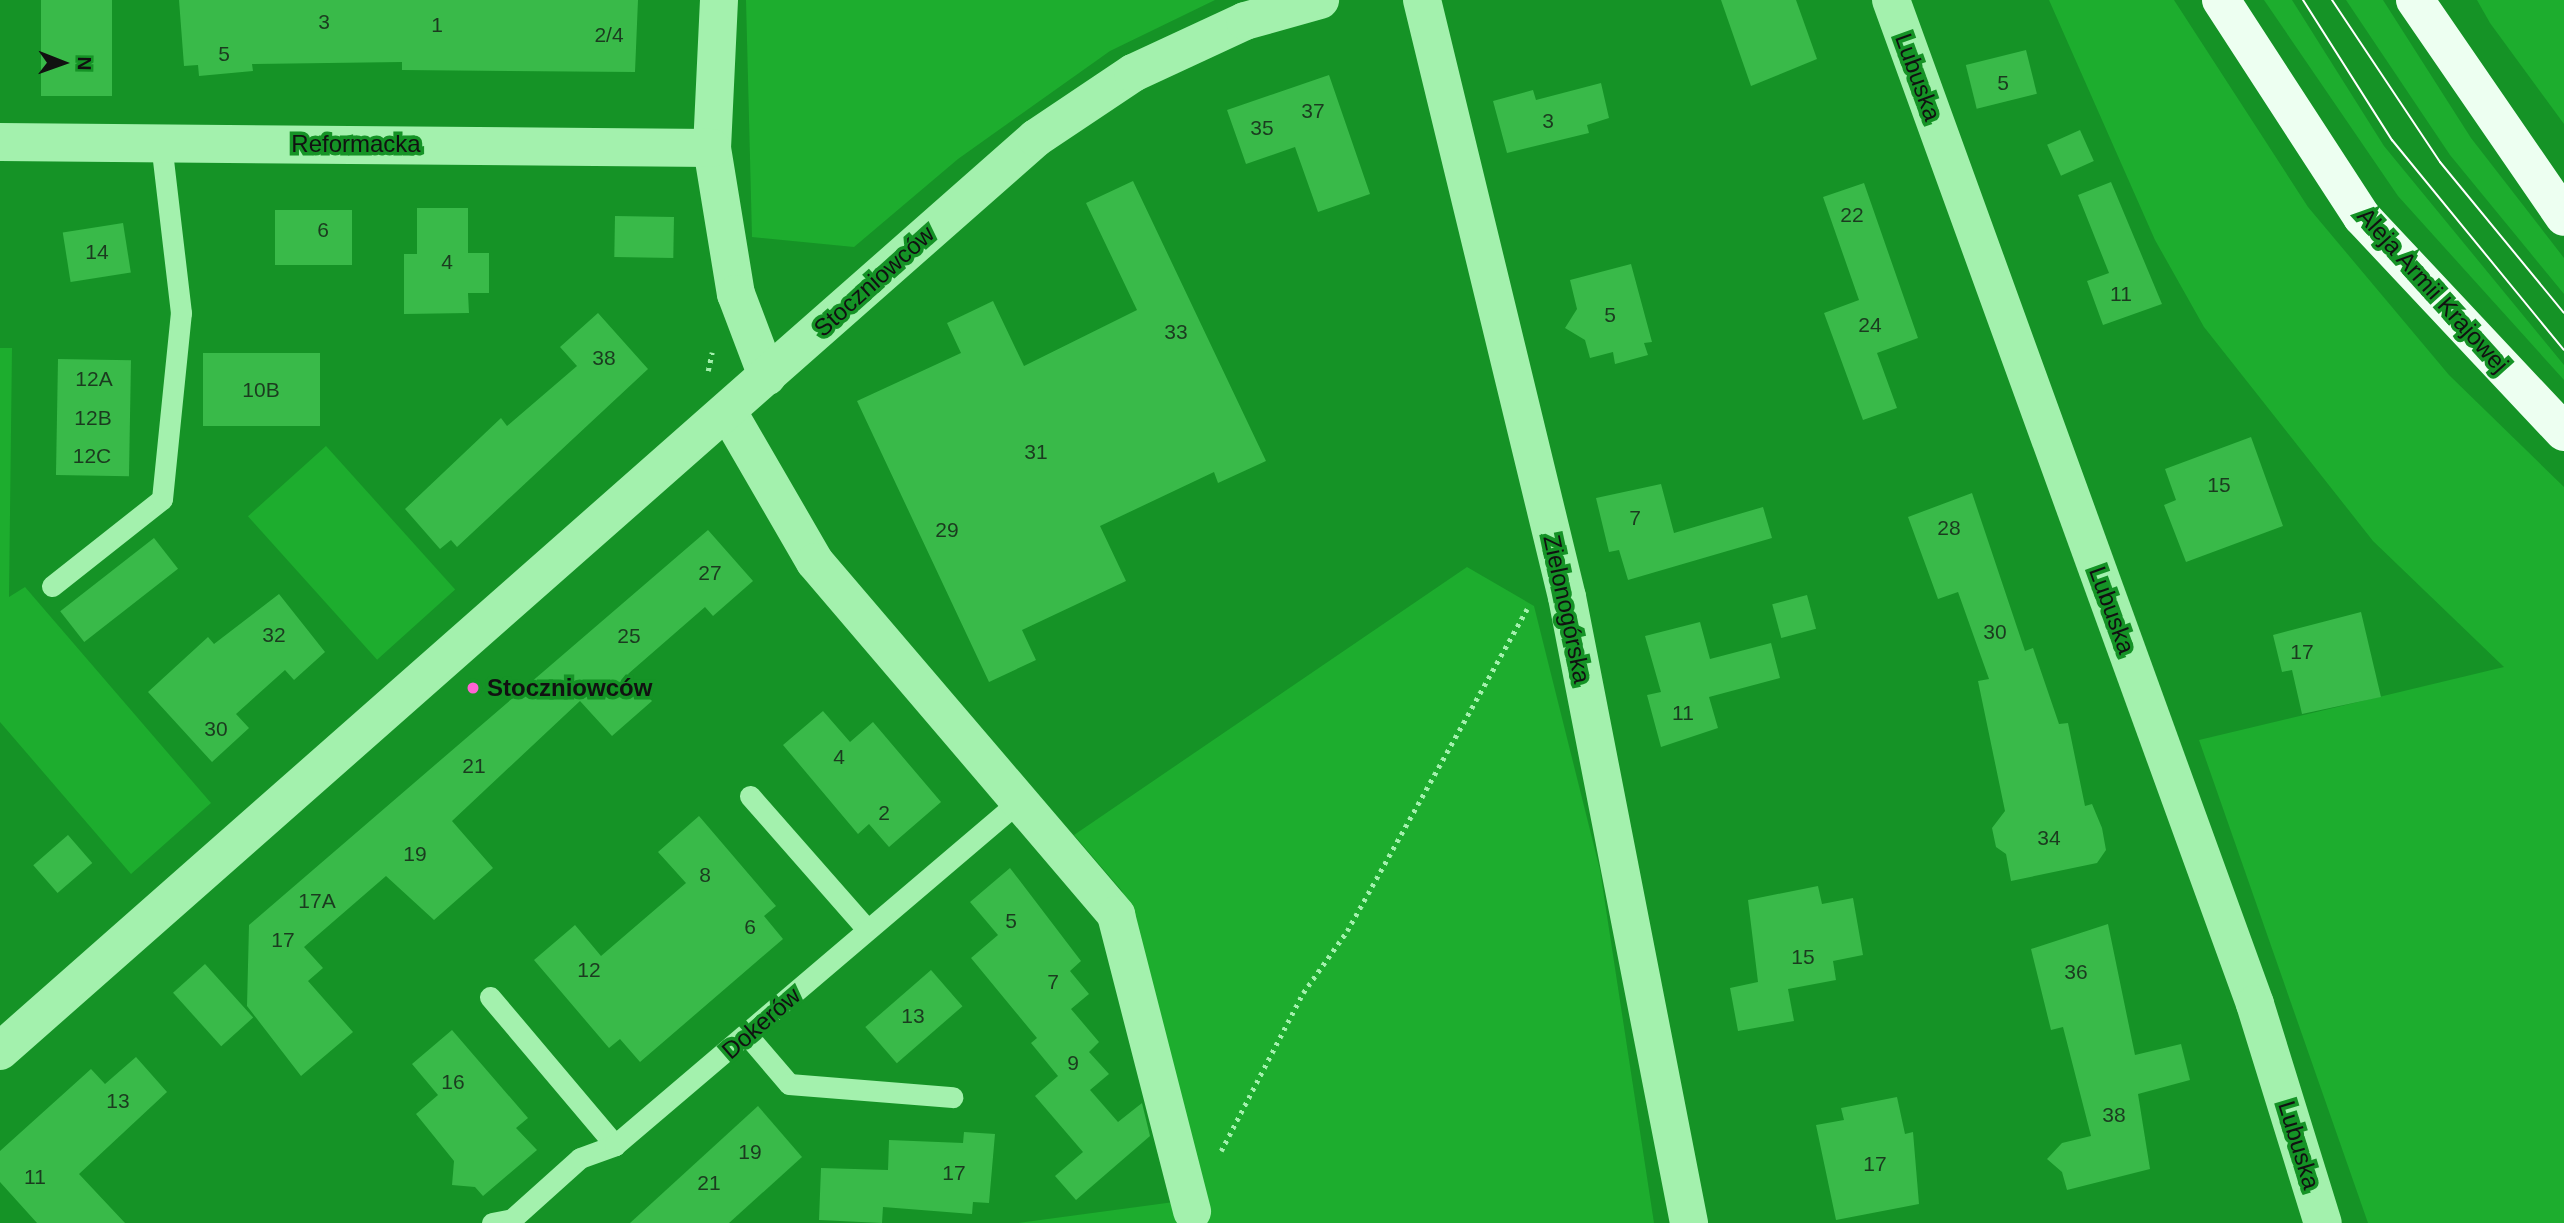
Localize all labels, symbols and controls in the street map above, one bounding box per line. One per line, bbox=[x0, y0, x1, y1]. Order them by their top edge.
house number: 3 bbox=[318, 9, 330, 35]
house number: 1 bbox=[431, 12, 443, 38]
house number: 2/4 bbox=[594, 22, 624, 48]
north arrow bbox=[28, 28, 98, 98]
street label: Lubuska bbox=[1889, 29, 1947, 125]
house number: 5 bbox=[218, 41, 230, 67]
text: N bbox=[74, 56, 95, 70]
house number: 5 bbox=[1997, 70, 2009, 96]
house number: 37 bbox=[1301, 98, 1325, 124]
house number: 3 bbox=[1542, 108, 1554, 134]
house number: 35 bbox=[1250, 115, 1274, 141]
street label: Reformacka bbox=[291, 130, 421, 158]
street label: Aleja Armii Krajowej bbox=[2351, 201, 2515, 379]
house number: 22 bbox=[1840, 202, 1864, 228]
house number: 6 bbox=[317, 217, 329, 243]
street label: Stoczniowców bbox=[808, 219, 940, 343]
house number: 14 bbox=[85, 239, 109, 265]
house number: 4 bbox=[441, 249, 453, 275]
house number: 11 bbox=[2110, 281, 2132, 307]
house number: 5 bbox=[1604, 302, 1616, 328]
house number: 24 bbox=[1858, 312, 1882, 338]
house number: 33 bbox=[1164, 319, 1188, 345]
house number: 38 bbox=[592, 345, 616, 371]
house number: 12A bbox=[75, 366, 113, 392]
house number: 10B bbox=[242, 377, 280, 403]
house number: 12B bbox=[74, 405, 112, 431]
house number: 31 bbox=[1024, 439, 1048, 465]
house number: 12C bbox=[73, 443, 111, 469]
house number: 15 bbox=[2207, 472, 2231, 498]
house number: 7 bbox=[1629, 505, 1641, 531]
house number: 28 bbox=[1937, 515, 1961, 541]
house number: 29 bbox=[935, 517, 959, 543]
street label: Zielonogórska bbox=[1537, 532, 1597, 686]
house number: 27 bbox=[698, 560, 722, 586]
street label: Lubuska bbox=[2083, 562, 2141, 658]
house number: 30 bbox=[1983, 619, 2007, 645]
house number: 32 bbox=[262, 622, 286, 648]
house number: 25 bbox=[617, 623, 641, 649]
house number: 17 bbox=[2290, 639, 2314, 665]
place label: Stoczniowców bbox=[487, 674, 652, 702]
marker: Stoczniowców bbox=[465, 680, 481, 696]
house number: 11 bbox=[1672, 700, 1694, 726]
house number: 30 bbox=[204, 716, 228, 742]
house number: 4 bbox=[833, 744, 845, 770]
house number: 21 bbox=[462, 753, 486, 779]
house number: 2 bbox=[878, 800, 890, 826]
house number: 34 bbox=[2037, 825, 2061, 851]
house number: 19 bbox=[403, 841, 427, 867]
house number: 8 bbox=[699, 862, 711, 888]
house number: 17A bbox=[298, 888, 336, 914]
house number: 5 bbox=[1005, 908, 1017, 934]
house number: 6 bbox=[744, 914, 756, 940]
house number: 17 bbox=[271, 927, 295, 953]
house number: 15 bbox=[1791, 944, 1815, 970]
house number: 12 bbox=[577, 957, 601, 983]
house number: 36 bbox=[2064, 959, 2088, 985]
house number: 7 bbox=[1047, 969, 1059, 995]
street label: Dokerów bbox=[716, 981, 806, 1065]
house number: 13 bbox=[901, 1003, 925, 1029]
house number: 9 bbox=[1067, 1050, 1079, 1076]
house number: 16 bbox=[441, 1069, 465, 1095]
house number: 13 bbox=[106, 1088, 130, 1114]
street label: Lubuska bbox=[2272, 1097, 2326, 1193]
house number: 38 bbox=[2102, 1102, 2126, 1128]
house number: 19 bbox=[738, 1139, 762, 1165]
house number: 17 bbox=[1863, 1151, 1887, 1177]
house number: 17 bbox=[942, 1160, 966, 1186]
house number: 11 bbox=[24, 1164, 46, 1190]
house number: 21 bbox=[697, 1170, 721, 1196]

